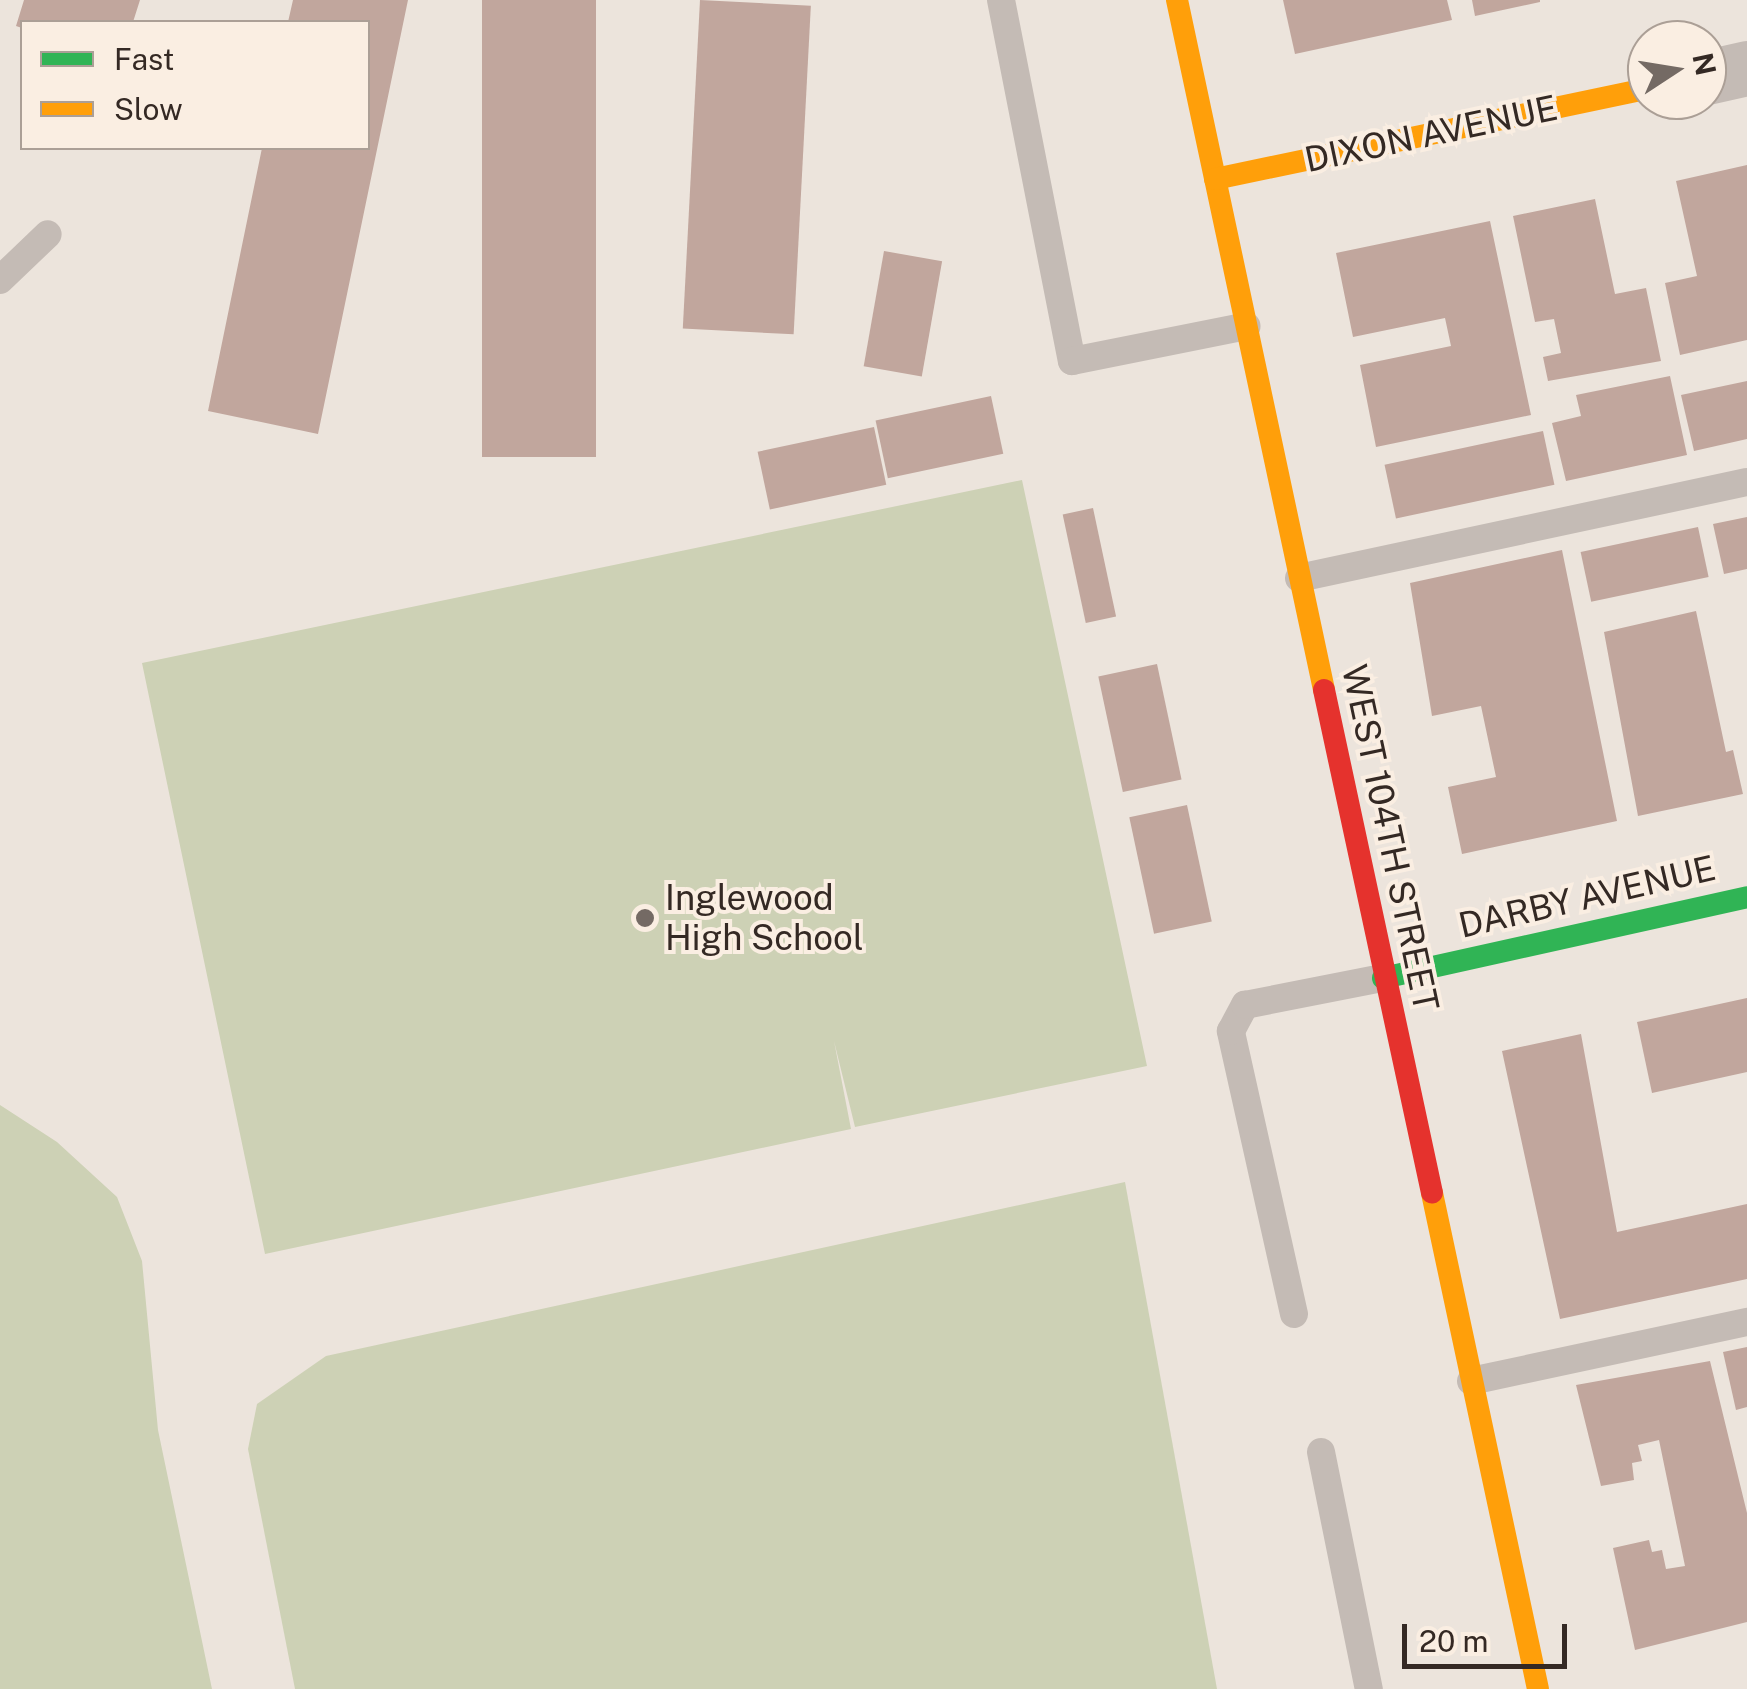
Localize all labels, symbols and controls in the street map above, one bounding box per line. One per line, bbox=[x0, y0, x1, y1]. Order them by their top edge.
legend bbox=[20, 20, 370, 150]
north arrow bbox=[1627, 20, 1727, 120]
text: Fast bbox=[114, 41, 174, 77]
text: N bbox=[1686, 50, 1723, 78]
street label: DIXON AVENUE bbox=[1301, 87, 1561, 181]
text: Slow bbox=[114, 91, 183, 127]
street label: WEST 104TH STREET bbox=[1333, 661, 1447, 1015]
street label: DARBY AVENUE bbox=[1454, 847, 1720, 947]
place label: Inglewood High School bbox=[665, 877, 863, 959]
marker: Inglewood High School bbox=[634, 907, 656, 929]
scale bar bbox=[1407, 1604, 1572, 1666]
text: 20 m bbox=[1419, 1623, 1488, 1659]

